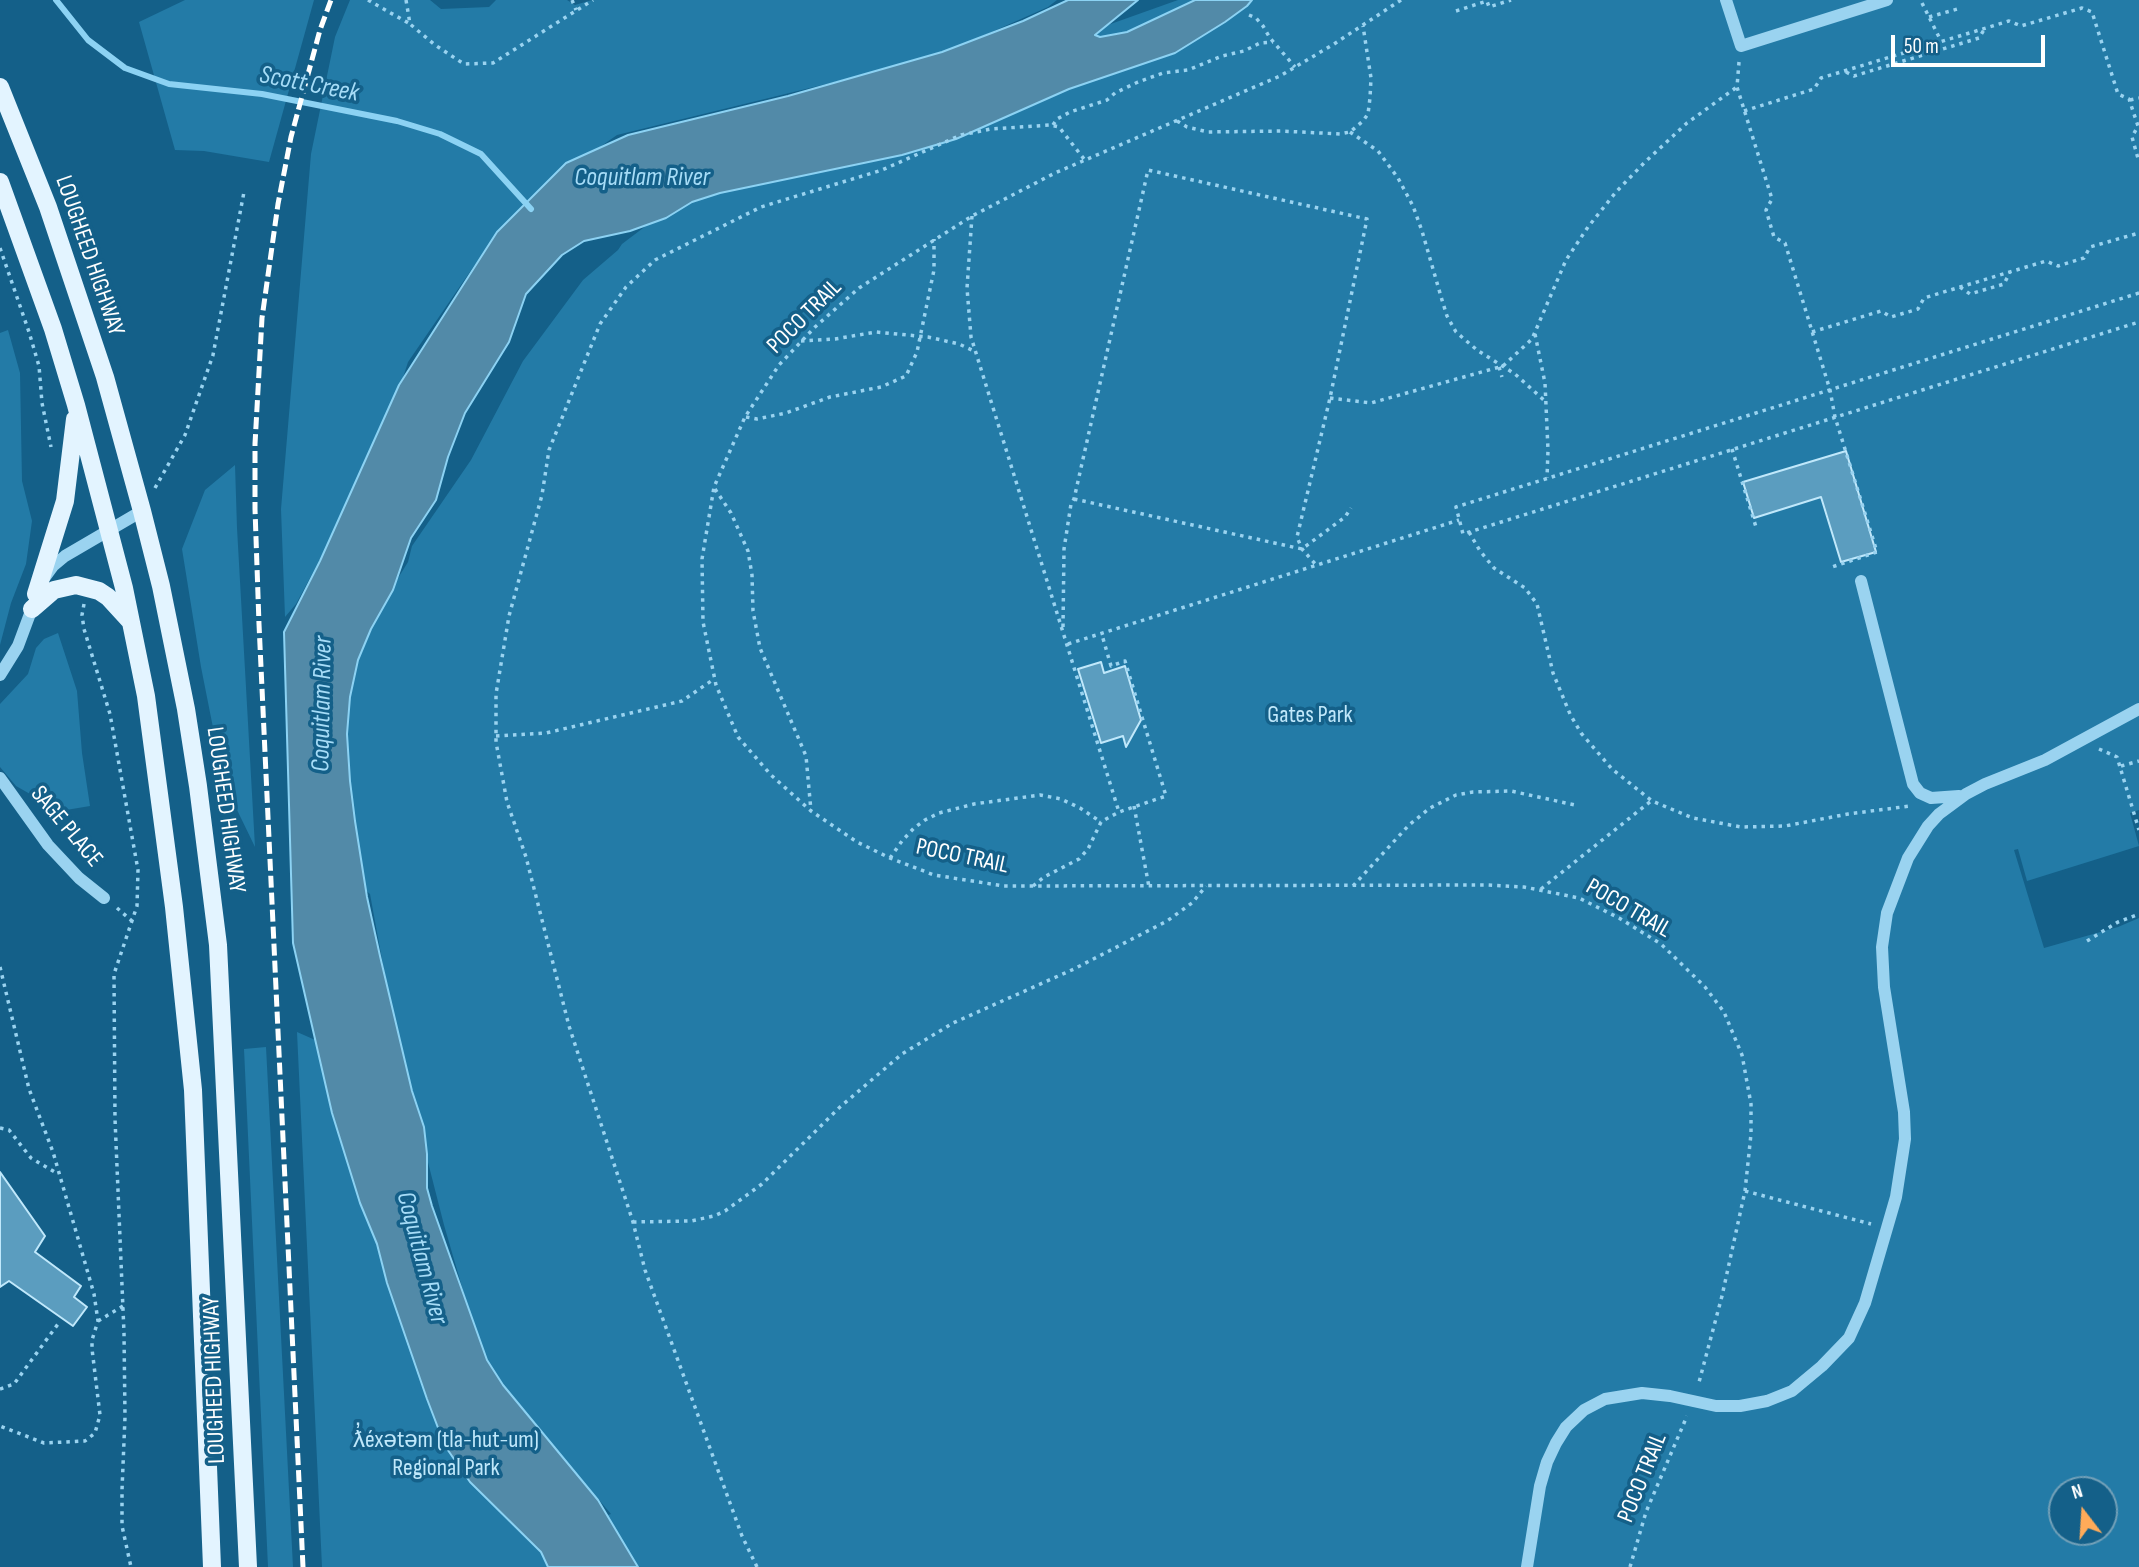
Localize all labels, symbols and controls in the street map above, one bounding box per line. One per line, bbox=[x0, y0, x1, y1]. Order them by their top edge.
scale bar bbox=[1894, 21, 2048, 65]
text: 50 m bbox=[1904, 34, 1939, 59]
water label: Scott Creek bbox=[257, 60, 361, 110]
water label: Coquitlam River bbox=[574, 162, 710, 194]
street label: LOUGHEED HIGHWAY bbox=[48, 172, 130, 340]
street label: POCO TRAIL bbox=[762, 274, 848, 360]
water label: Coquitlam River bbox=[306, 636, 340, 772]
park label: Gates Park bbox=[1267, 702, 1353, 730]
street label: LOUGHEED HIGHWAY bbox=[199, 725, 251, 895]
street label: SAGE PLACE bbox=[24, 781, 108, 873]
street label: POCO TRAIL bbox=[913, 833, 1011, 881]
street label: POCO TRAIL bbox=[1580, 873, 1676, 945]
water label: Coquitlam River bbox=[388, 1188, 454, 1328]
street label: LOUGHEED HIGHWAY bbox=[198, 1296, 232, 1464]
park label: ƛ̓éxətəm (tla-hut-um) Regional Park bbox=[353, 1427, 539, 1483]
street label: POCO TRAIL bbox=[1612, 1429, 1674, 1527]
north arrow bbox=[2048, 1476, 2118, 1546]
text: N bbox=[2069, 1480, 2086, 1505]

